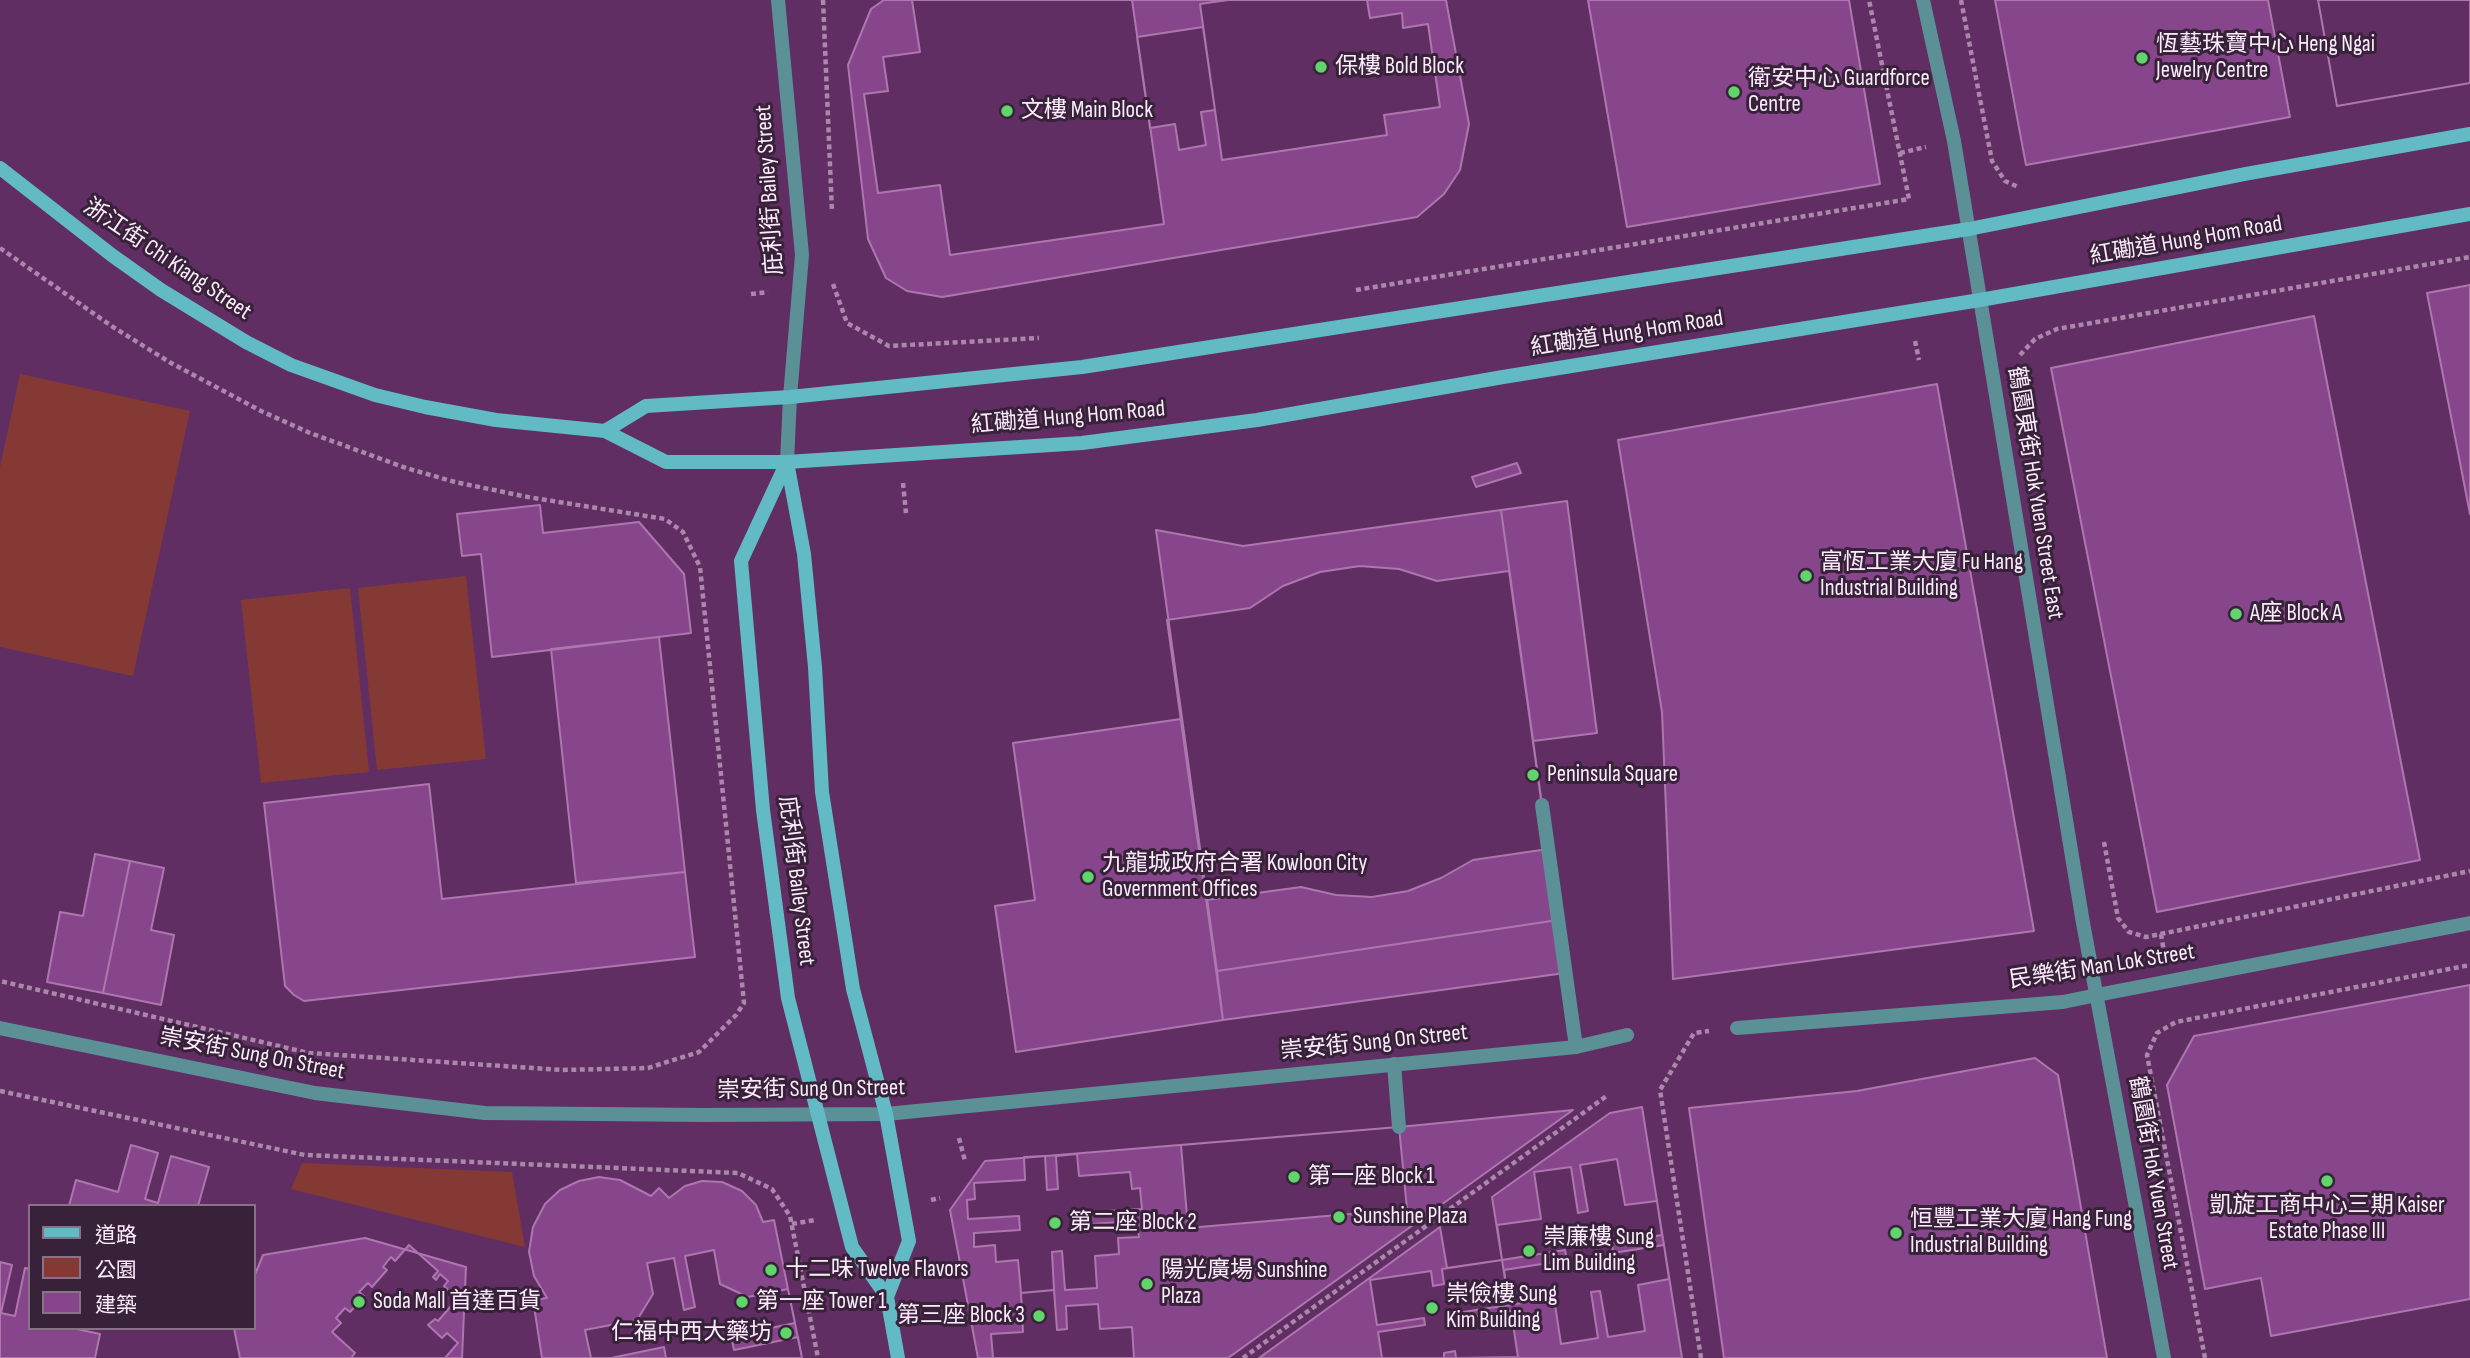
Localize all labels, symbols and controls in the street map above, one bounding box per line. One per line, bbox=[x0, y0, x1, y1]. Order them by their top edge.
place label: 恆藝珠寶中心 Heng Ngai Jewelry Centre bbox=[2156, 31, 2375, 85]
marker: 恆藝珠寶中心 Heng Ngai Jewelry Centre bbox=[2134, 50, 2150, 66]
place label: 保樓 Bold Block bbox=[1335, 53, 1464, 81]
marker: 保樓 Bold Block bbox=[1313, 59, 1329, 75]
place label: 衛安中心 Guardforce Centre bbox=[1748, 65, 1930, 119]
marker: 衛安中心 Guardforce Centre bbox=[1726, 84, 1742, 100]
place label: 文樓 Main Block bbox=[1021, 97, 1153, 125]
marker: 文樓 Main Block bbox=[999, 103, 1015, 119]
street label: 庇利街 Bailey Street bbox=[750, 104, 790, 276]
street label: 浙江街 Chi Kiang Street bbox=[78, 194, 256, 326]
street label: 紅磡道 Hung Hom Road bbox=[2088, 211, 2284, 271]
street label: 紅磡道 Hung Hom Road bbox=[1529, 305, 1725, 363]
street label: 鶴園東街 Hok Yuen Street East bbox=[2001, 365, 2069, 621]
street label: 紅磡道 Hung Hom Road bbox=[970, 396, 1166, 440]
place label: 富恆工業大廈 Fu Hang Industrial Building bbox=[1820, 549, 2023, 603]
marker: 富恆工業大廈 Fu Hang Industrial Building bbox=[1798, 568, 1814, 584]
place label: A座 Block A bbox=[2250, 600, 2342, 628]
marker: A座 Block A bbox=[2228, 606, 2244, 622]
place label: Peninsula Square bbox=[1547, 761, 1678, 789]
marker: Peninsula Square bbox=[1525, 767, 1541, 783]
street label: 庇利街 Bailey Street bbox=[772, 795, 820, 967]
place label: 九龍城政府合署 Kowloon City Government Offices bbox=[1102, 850, 1367, 904]
marker: 九龍城政府合署 Kowloon City Government Offices bbox=[1080, 869, 1096, 885]
street label: 民樂街 Man Lok Street bbox=[2007, 939, 2197, 995]
street label: 崇安街 Sung On Street bbox=[1279, 1019, 1469, 1067]
street label: 崇安街 Sung On Street bbox=[157, 1024, 347, 1086]
street label: 鶴園街 Hok Yuen Street bbox=[2122, 1074, 2184, 1272]
street label: 崇安街 Sung On Street bbox=[717, 1075, 905, 1105]
place label: 第一座 Block 1 bbox=[1308, 1163, 1434, 1191]
marker: 第一座 Block 1 bbox=[1286, 1169, 1302, 1185]
marker: 凱旋工商中心三期 Kaiser Estate Phase III bbox=[2319, 1173, 2335, 1189]
place label: 凱旋工商中心三期 Kaiser Estate Phase III bbox=[2209, 1192, 2445, 1246]
place label: Sunshine Plaza bbox=[1353, 1203, 1467, 1231]
legend bbox=[28, 1204, 256, 1330]
place label: 恒豐工業大廈 Hang Fung Industrial Building bbox=[1910, 1206, 2132, 1260]
place label: 第二座 Block 2 bbox=[1069, 1209, 1197, 1237]
marker: Sunshine Plaza bbox=[1331, 1209, 1347, 1225]
marker: 第二座 Block 2 bbox=[1047, 1215, 1063, 1231]
text: 道路 bbox=[95, 1223, 137, 1248]
place label: 崇廉樓 Sung Lim Building bbox=[1543, 1224, 1654, 1278]
marker: 恒豐工業大廈 Hang Fung Industrial Building bbox=[1888, 1225, 1904, 1241]
marker: 崇廉樓 Sung Lim Building bbox=[1521, 1243, 1537, 1259]
place label: 十二味 Twelve Flavors bbox=[785, 1256, 968, 1284]
place label: 陽光廣場 Sunshine Plaza bbox=[1161, 1257, 1327, 1311]
text: 公園 bbox=[95, 1258, 137, 1283]
marker: 十二味 Twelve Flavors bbox=[763, 1262, 779, 1278]
marker: 陽光廣場 Sunshine Plaza bbox=[1139, 1276, 1155, 1292]
place label: 崇儉樓 Sung Kim Building bbox=[1446, 1281, 1557, 1335]
place label: Soda Mall 首達百貨 bbox=[373, 1288, 541, 1316]
place label: 第一座 Tower 1 bbox=[756, 1288, 886, 1316]
text: 建築 bbox=[95, 1293, 137, 1318]
marker: Soda Mall 首達百貨 bbox=[351, 1294, 367, 1310]
marker: 第一座 Tower 1 bbox=[734, 1294, 750, 1310]
marker: 崇儉樓 Sung Kim Building bbox=[1424, 1300, 1440, 1316]
place label: 第三座 Block 3 bbox=[897, 1302, 1025, 1330]
marker: 第三座 Block 3 bbox=[1031, 1308, 1047, 1324]
place label: 仁福中西大藥坊 bbox=[611, 1319, 772, 1347]
marker: 仁福中西大藥坊 bbox=[778, 1325, 794, 1341]

